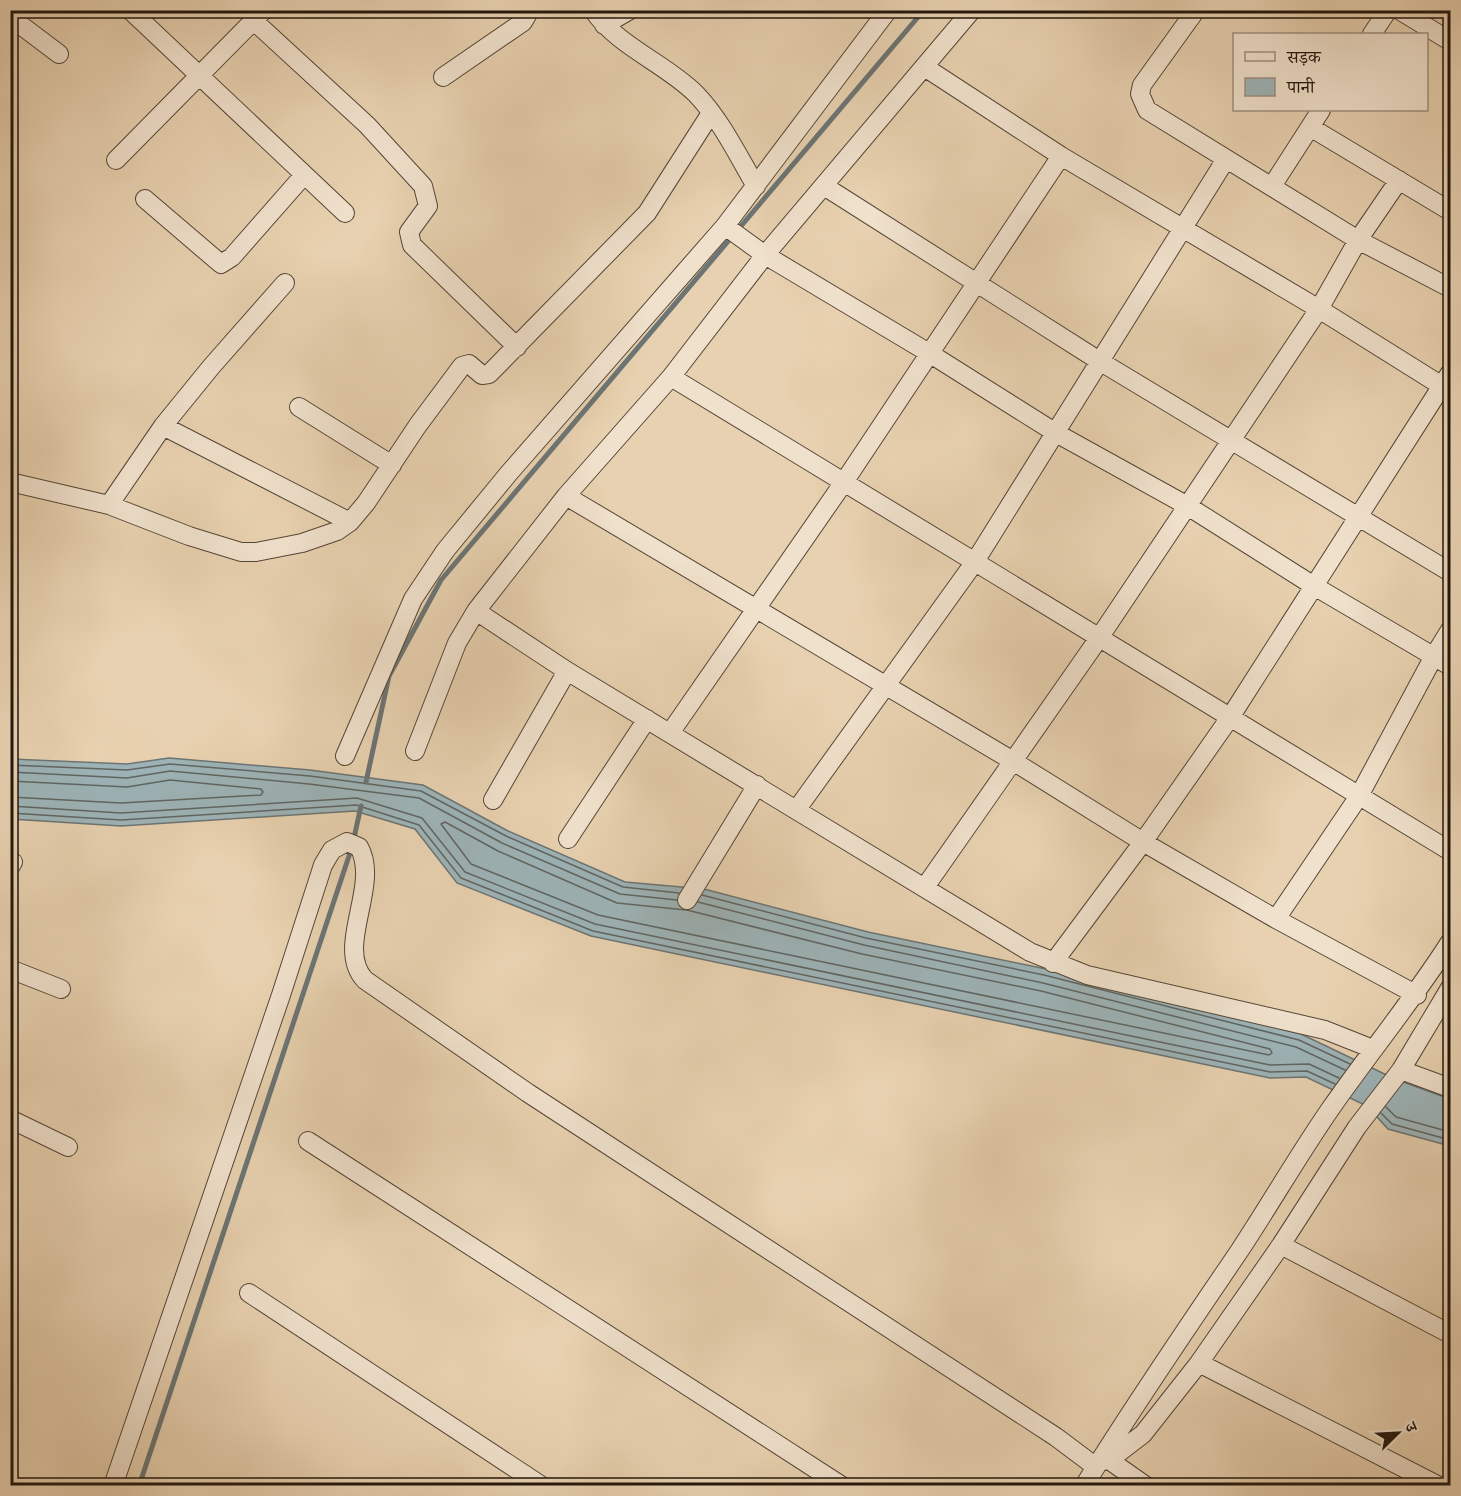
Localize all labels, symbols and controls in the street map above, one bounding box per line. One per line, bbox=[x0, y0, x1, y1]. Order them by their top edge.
legend bbox=[1233, 33, 1428, 111]
text: सड़क bbox=[1286, 46, 1322, 72]
text: पानी bbox=[1286, 76, 1316, 102]
north arrow bbox=[1368, 1403, 1428, 1463]
text: उ bbox=[1397, 1419, 1422, 1438]

